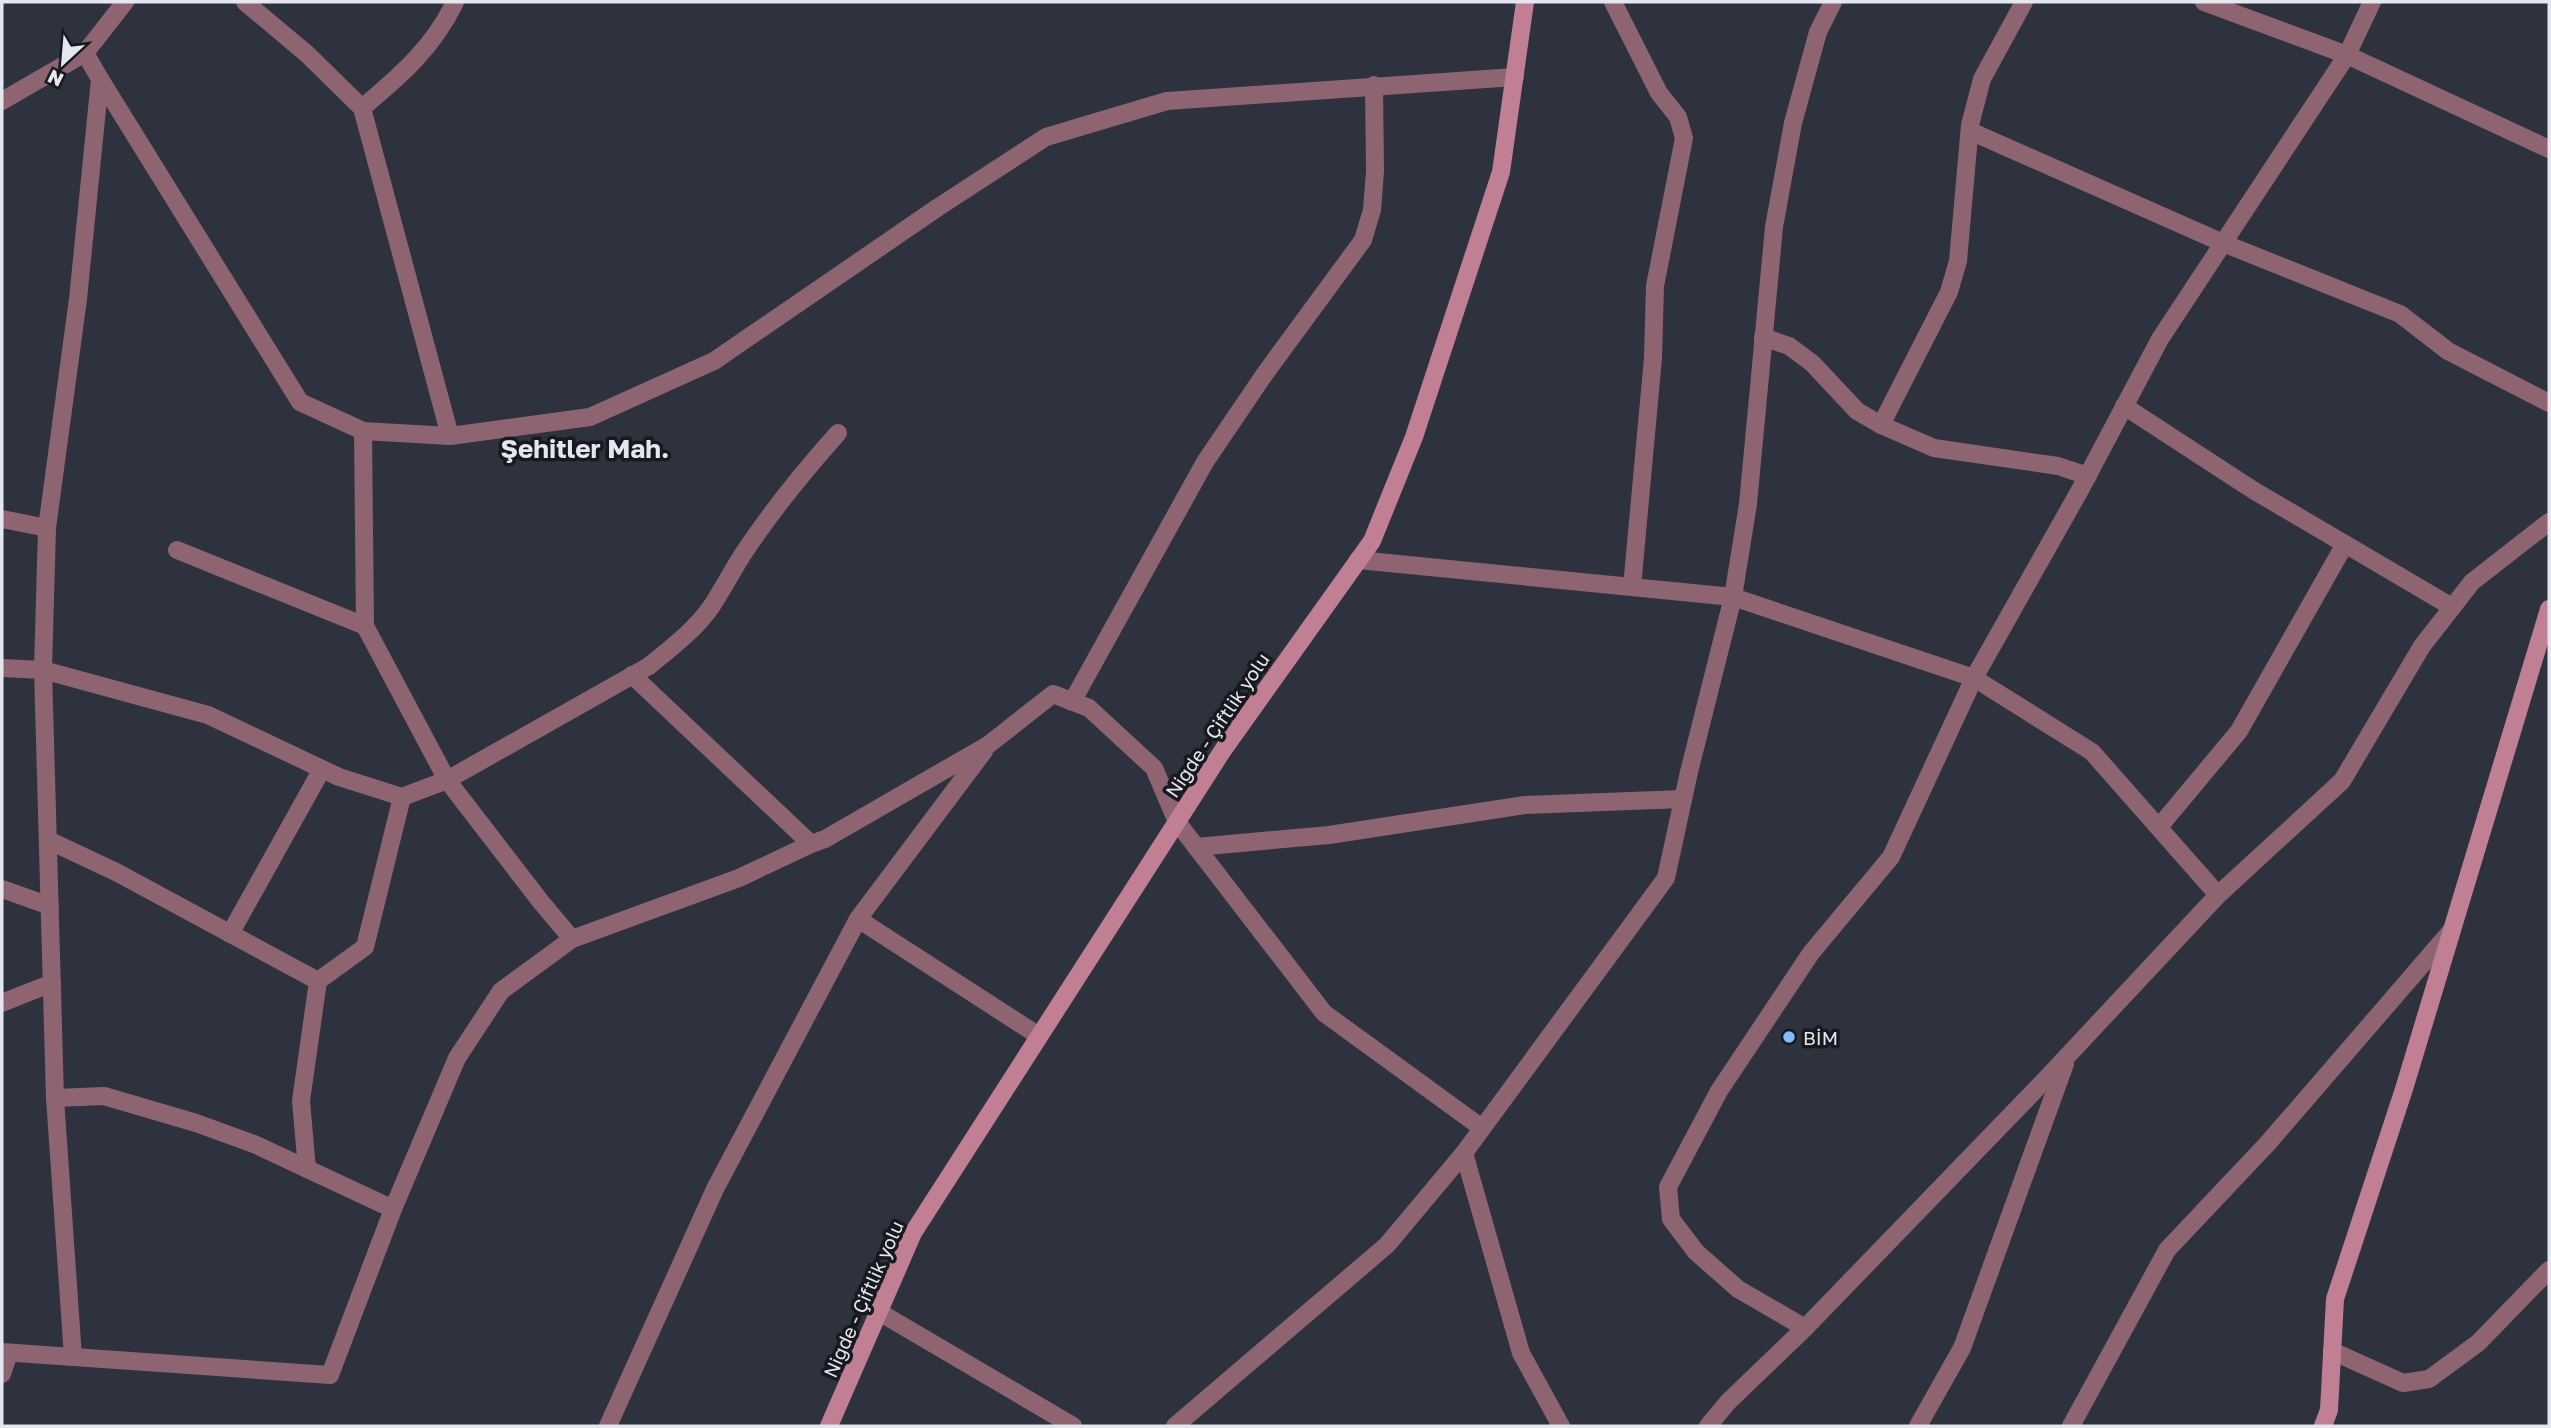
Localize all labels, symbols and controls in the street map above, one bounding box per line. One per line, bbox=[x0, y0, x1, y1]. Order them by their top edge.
north arrow bbox=[28, 28, 98, 98]
text: N bbox=[44, 65, 67, 92]
district label: Şehitler Mah. bbox=[501, 433, 669, 464]
street label: Niğde - Çiftlik yolu bbox=[1160, 648, 1274, 802]
place label: BİM bbox=[1803, 1026, 1838, 1049]
marker: BİM bbox=[1781, 1029, 1797, 1045]
street label: Niğde - Çiftlik yolu bbox=[818, 1217, 908, 1381]

